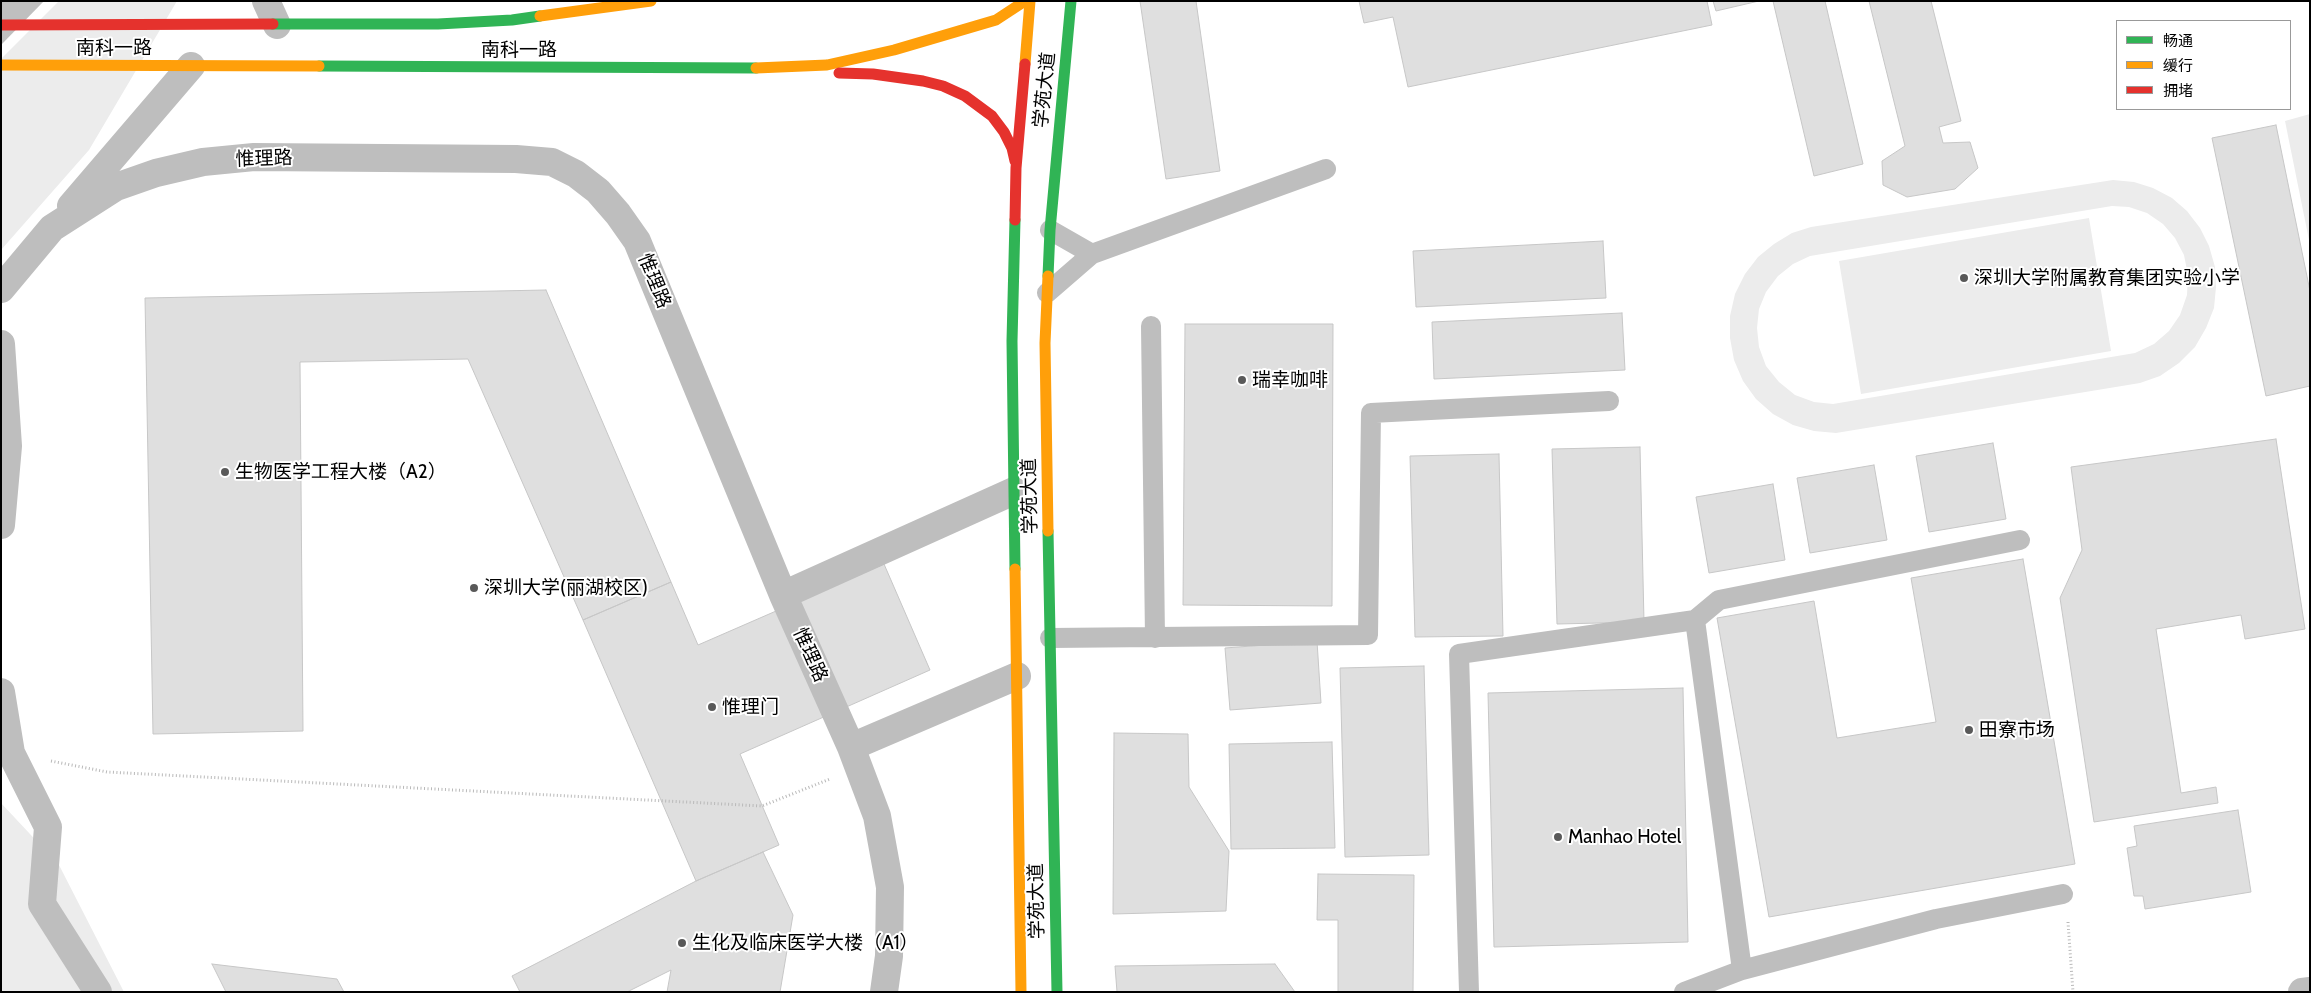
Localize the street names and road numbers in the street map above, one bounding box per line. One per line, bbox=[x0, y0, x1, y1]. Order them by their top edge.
street label: 南科一路 bbox=[76, 37, 152, 59]
street label: 南科一路 bbox=[481, 39, 557, 61]
street label: 学苑大道 bbox=[1030, 51, 1060, 129]
street label: 惟理路 bbox=[235, 147, 293, 171]
street label: 惟理路 bbox=[633, 250, 675, 312]
street label: 学苑大道 bbox=[1018, 458, 1042, 534]
street label: 惟理路 bbox=[788, 624, 832, 686]
street label: 学苑大道 bbox=[1025, 863, 1049, 939]

